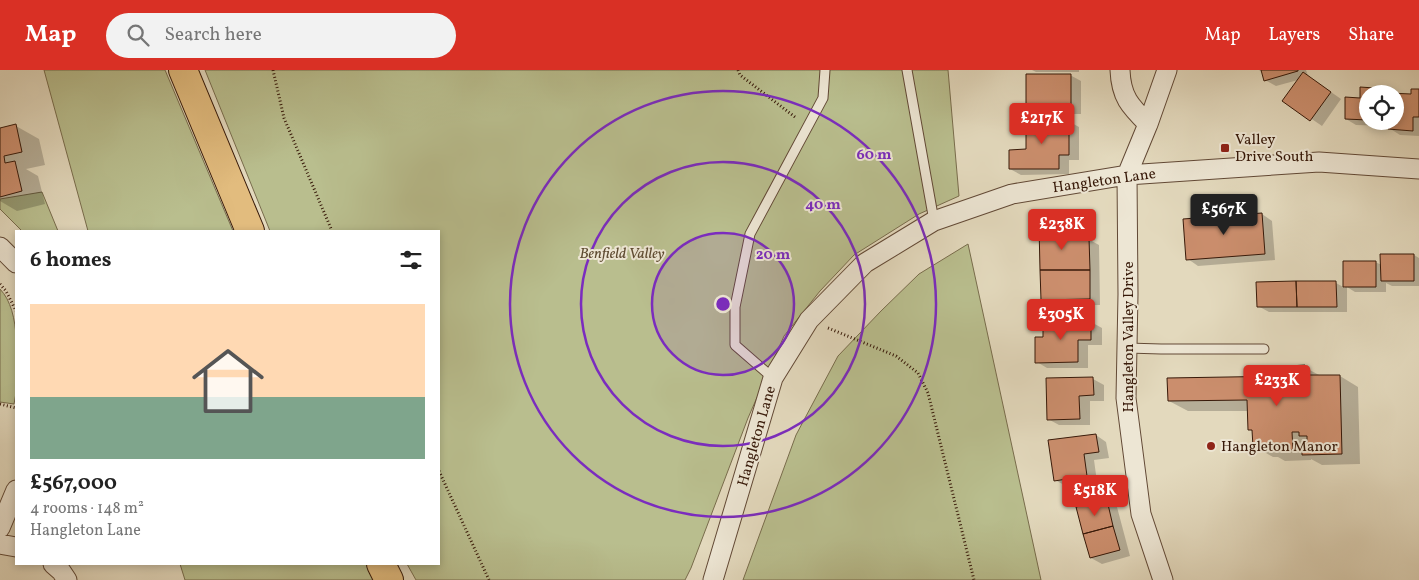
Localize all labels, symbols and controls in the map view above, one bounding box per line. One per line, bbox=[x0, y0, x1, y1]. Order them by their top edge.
search box bbox=[106, 13, 456, 58]
text: Map bbox=[25, 18, 76, 52]
icon: search bbox=[124, 21, 152, 49]
text: Search here bbox=[164, 22, 262, 48]
text: Map bbox=[1204, 23, 1240, 48]
text: Layers bbox=[1268, 23, 1320, 48]
text: Share bbox=[1348, 23, 1394, 48]
map controls bbox=[1359, 85, 1404, 130]
button: locate bbox=[1359, 85, 1404, 130]
pin: £217K bbox=[1007, 102, 1077, 145]
text: £217K bbox=[1020, 108, 1064, 130]
place label: Valley Drive South bbox=[1235, 130, 1314, 168]
marker: Valley Drive South bbox=[1219, 142, 1231, 154]
text: 60 m bbox=[857, 145, 892, 166]
street label: Hangleton Lane bbox=[1051, 164, 1157, 199]
pin: £567K bbox=[1189, 194, 1259, 236]
text: 40 m bbox=[805, 195, 841, 216]
text: £567K bbox=[1202, 199, 1246, 221]
pin: £238K bbox=[1027, 208, 1097, 251]
text: £238K bbox=[1039, 214, 1085, 236]
park label: Benfield Valley bbox=[580, 244, 665, 265]
text: 20 m bbox=[756, 245, 791, 266]
text: 6 homes bbox=[30, 246, 111, 275]
icon: filters bbox=[397, 246, 425, 274]
street label: Hangleton Valley Drive bbox=[1119, 261, 1140, 413]
centre of rings bbox=[714, 295, 732, 313]
pin: £305K bbox=[1026, 298, 1096, 341]
text: £305K bbox=[1038, 304, 1084, 326]
icon: home bbox=[183, 336, 273, 426]
pin: £233K bbox=[1242, 364, 1312, 407]
text: £233K bbox=[1254, 370, 1300, 392]
street label: Hangleton Lane bbox=[733, 384, 782, 489]
place label: Hangleton Manor bbox=[1221, 437, 1338, 458]
marker: Hangleton Manor bbox=[1205, 440, 1217, 452]
text: £567,000 bbox=[30, 469, 117, 498]
pin: £518K bbox=[1060, 474, 1130, 517]
text: £518K bbox=[1073, 480, 1117, 502]
text: 4 rooms · 148 m² bbox=[30, 498, 144, 520]
text: Hangleton Lane bbox=[30, 520, 141, 542]

